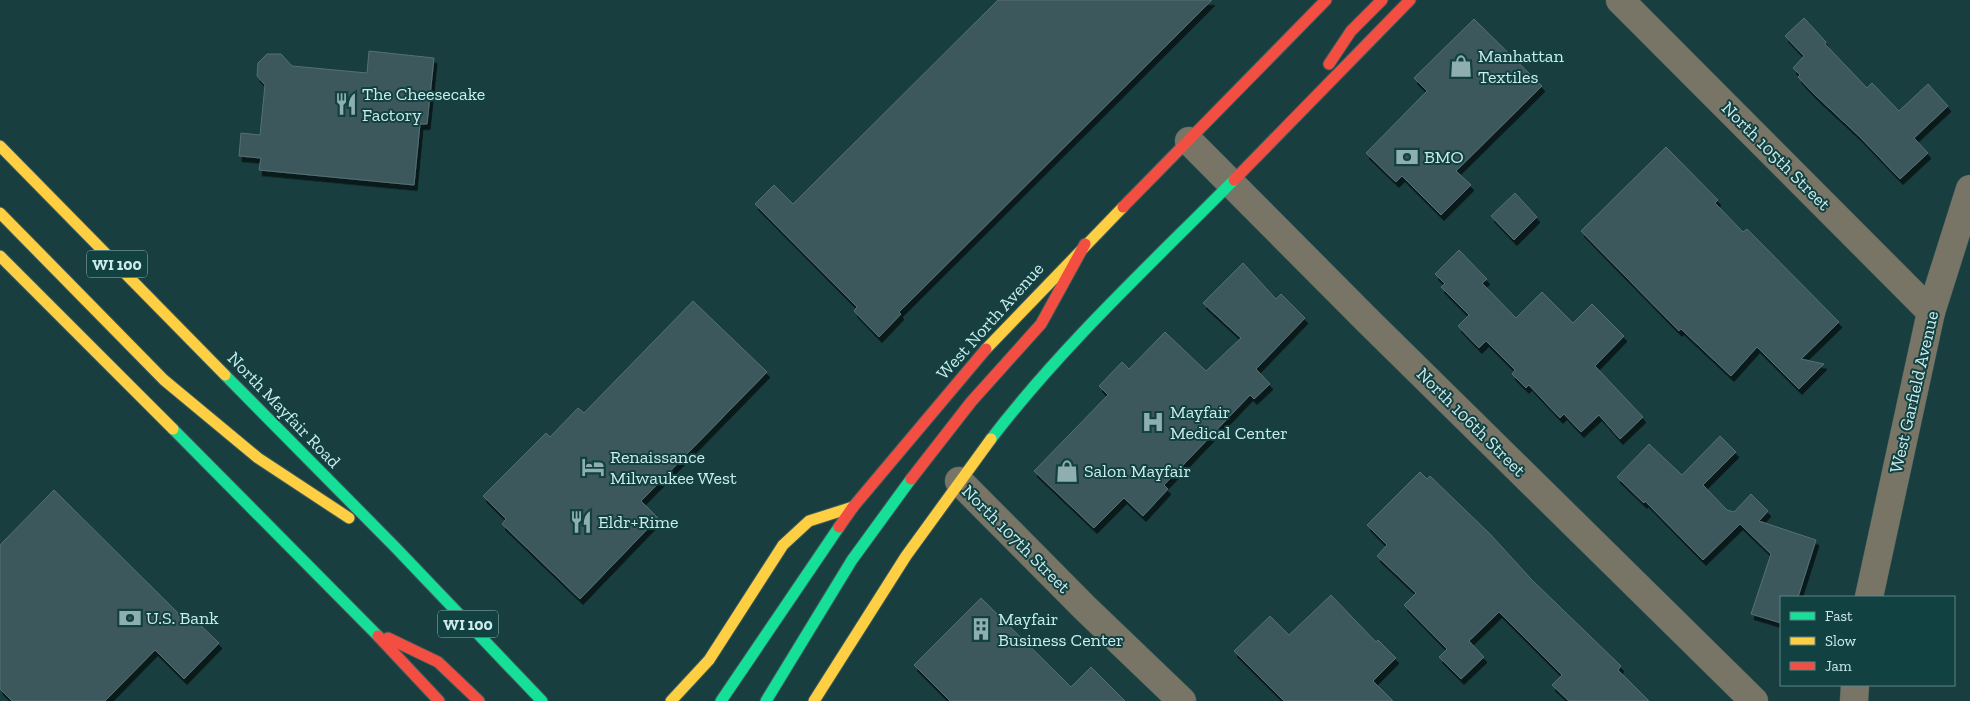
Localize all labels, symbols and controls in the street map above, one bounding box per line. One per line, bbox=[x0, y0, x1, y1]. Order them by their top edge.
place label: Manhattan Textiles bbox=[1478, 45, 1565, 88]
shop icon: Manhattan Textiles bbox=[1448, 53, 1474, 79]
place label: The Cheesecake Factory bbox=[362, 83, 485, 126]
restaurant icon: The Cheesecake Factory bbox=[333, 91, 359, 117]
street label: North 105th Street bbox=[1717, 97, 1835, 215]
bank icon: BMO bbox=[1394, 144, 1420, 170]
place label: BMO bbox=[1424, 146, 1464, 168]
road number: WI 100 bbox=[87, 250, 147, 278]
street label: West North Avenue bbox=[932, 258, 1048, 384]
street label: West Garfield Avenue bbox=[1885, 309, 1943, 475]
street label: North Mayfair Road bbox=[223, 347, 345, 473]
street label: North 106th Street bbox=[1412, 363, 1530, 481]
place label: Mayfair Medical Center bbox=[1170, 401, 1288, 444]
hospital icon: Mayfair Medical Center bbox=[1140, 409, 1166, 435]
place label: Renaissance Milwaukee West bbox=[610, 446, 737, 489]
hotel icon: Renaissance Milwaukee West bbox=[580, 454, 606, 480]
shop icon: Salon Mayfair bbox=[1054, 458, 1080, 484]
place label: Salon Mayfair bbox=[1084, 460, 1191, 482]
street label: North 107th Street bbox=[957, 480, 1075, 598]
restaurant icon: Eldr+Rime bbox=[568, 509, 594, 535]
place label: Eldr+Rime bbox=[598, 511, 679, 533]
legend bbox=[1780, 596, 1955, 686]
bank icon: U.S. Bank bbox=[117, 605, 143, 631]
place label: U.S. Bank bbox=[146, 607, 219, 629]
text: Fast bbox=[1825, 607, 1853, 625]
place label: Mayfair Business Center bbox=[998, 608, 1124, 651]
road number: WI 100 bbox=[438, 610, 498, 638]
building icon: Mayfair Business Center bbox=[968, 616, 994, 642]
text: Slow bbox=[1825, 632, 1857, 650]
text: Jam bbox=[1825, 657, 1852, 675]

